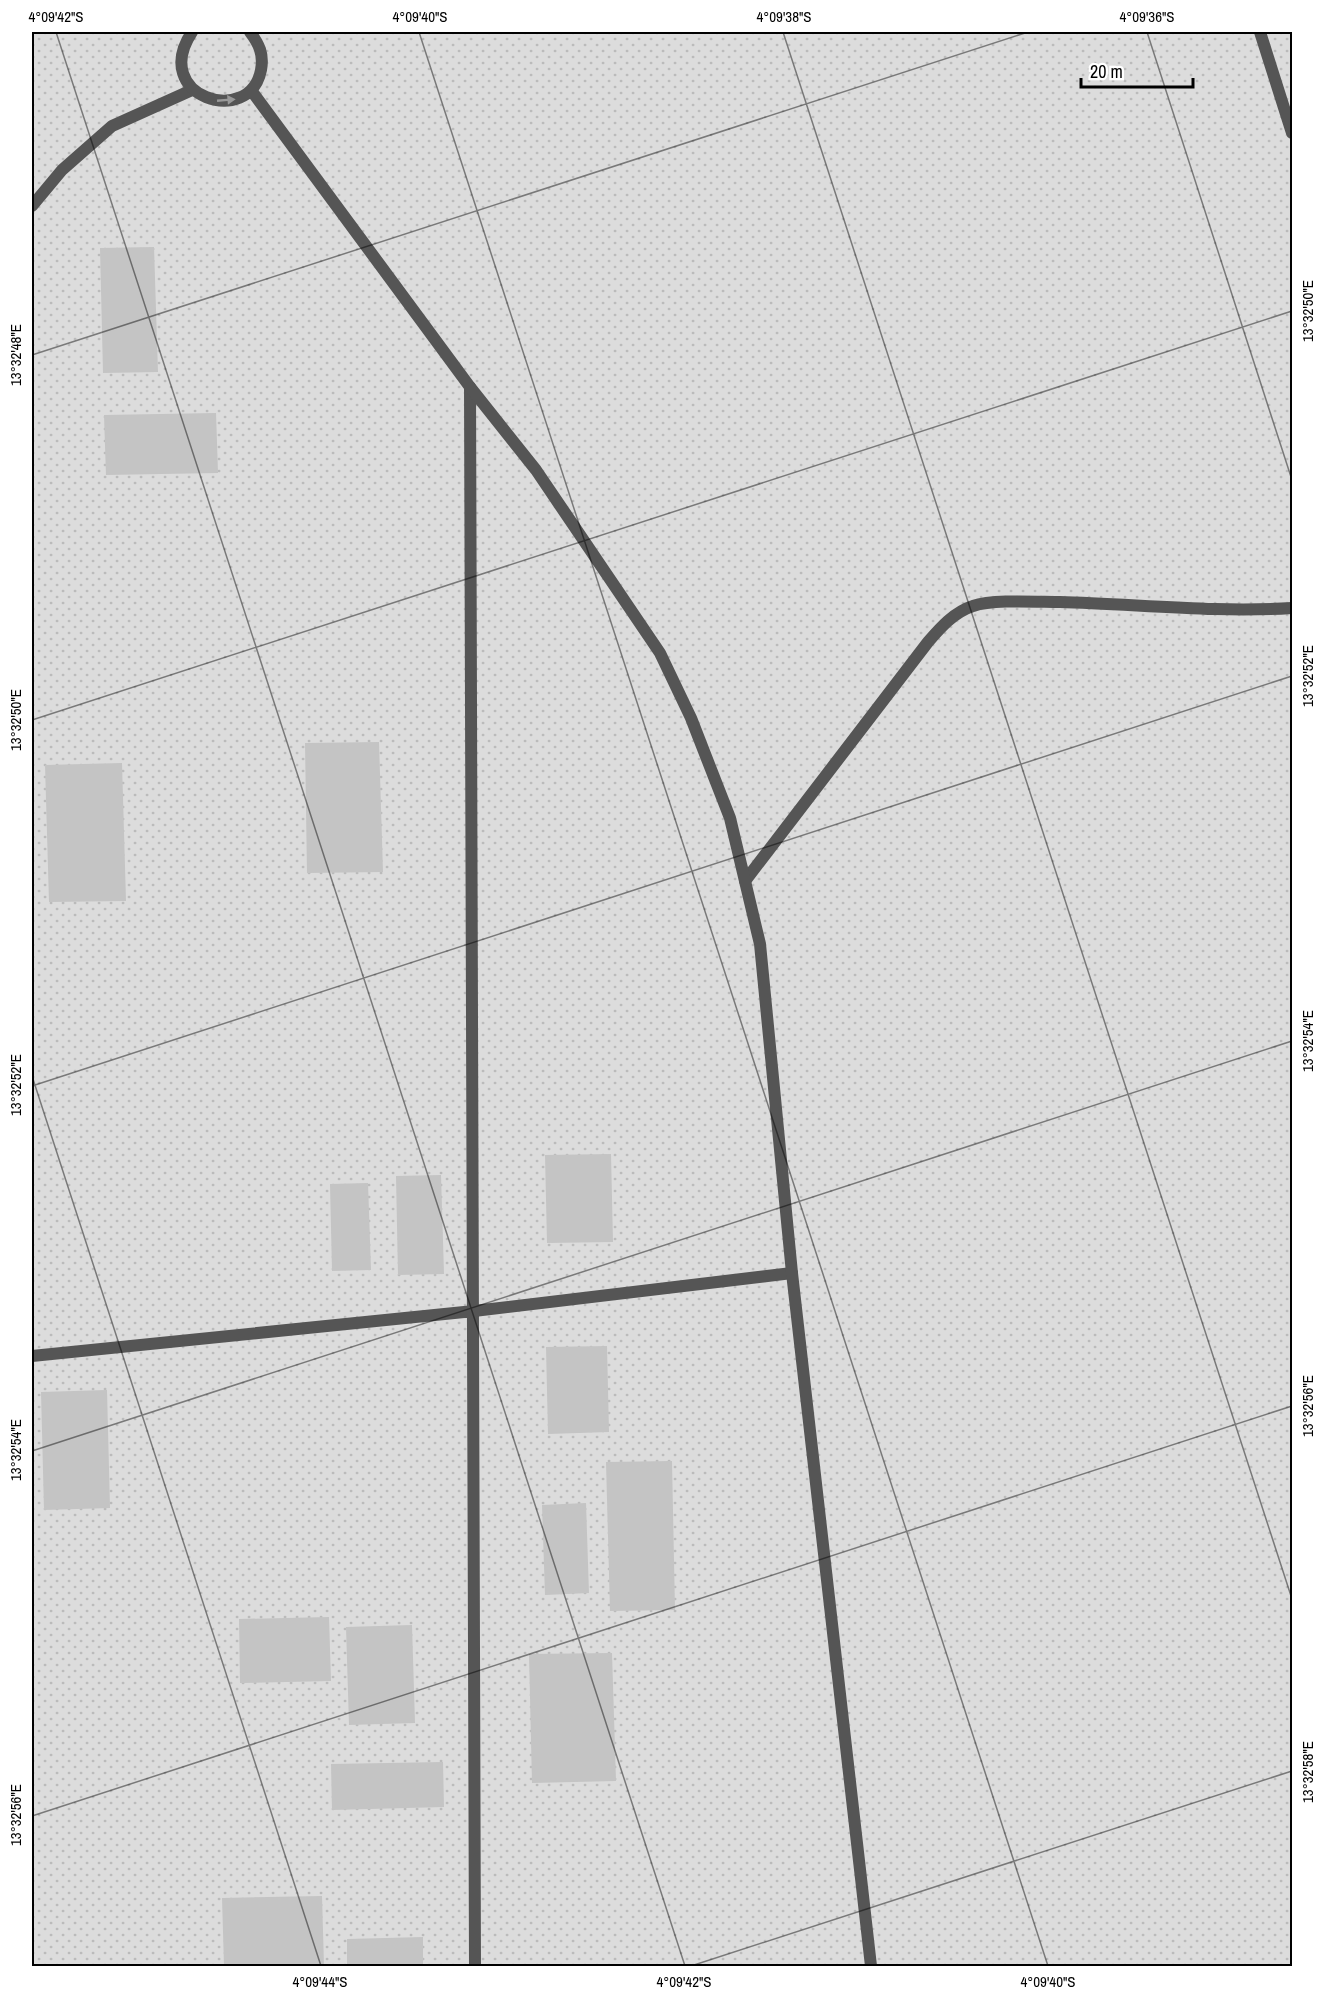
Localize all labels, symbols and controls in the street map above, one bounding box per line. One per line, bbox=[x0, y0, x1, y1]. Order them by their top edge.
text: 4°09'42"S bbox=[28, 6, 84, 27]
text: 4°09'40"S bbox=[392, 6, 448, 27]
text: 4°09'38"S bbox=[756, 6, 812, 27]
text: 4°09'36"S bbox=[1119, 6, 1175, 27]
scale bar bbox=[1081, 51, 1194, 89]
text: 20 m bbox=[1090, 59, 1123, 84]
one-way arrow bbox=[216, 95, 235, 105]
text: 13°32'50"E bbox=[1297, 280, 1318, 342]
text: 13°32'48"E bbox=[5, 324, 26, 386]
text: 13°32'52"E bbox=[1297, 645, 1318, 707]
text: 13°32'50"E bbox=[5, 689, 26, 751]
text: 13°32'54"E bbox=[1297, 1010, 1318, 1072]
text: 13°32'52"E bbox=[5, 1054, 26, 1116]
text: 13°32'56"E bbox=[1297, 1375, 1318, 1437]
text: 13°32'54"E bbox=[5, 1419, 26, 1481]
text: 13°32'58"E bbox=[1297, 1741, 1318, 1803]
text: 13°32'56"E bbox=[5, 1784, 26, 1846]
text: 4°09'44"S bbox=[292, 1971, 348, 1992]
text: 4°09'42"S bbox=[656, 1971, 712, 1992]
text: 4°09'40"S bbox=[1020, 1971, 1076, 1992]

